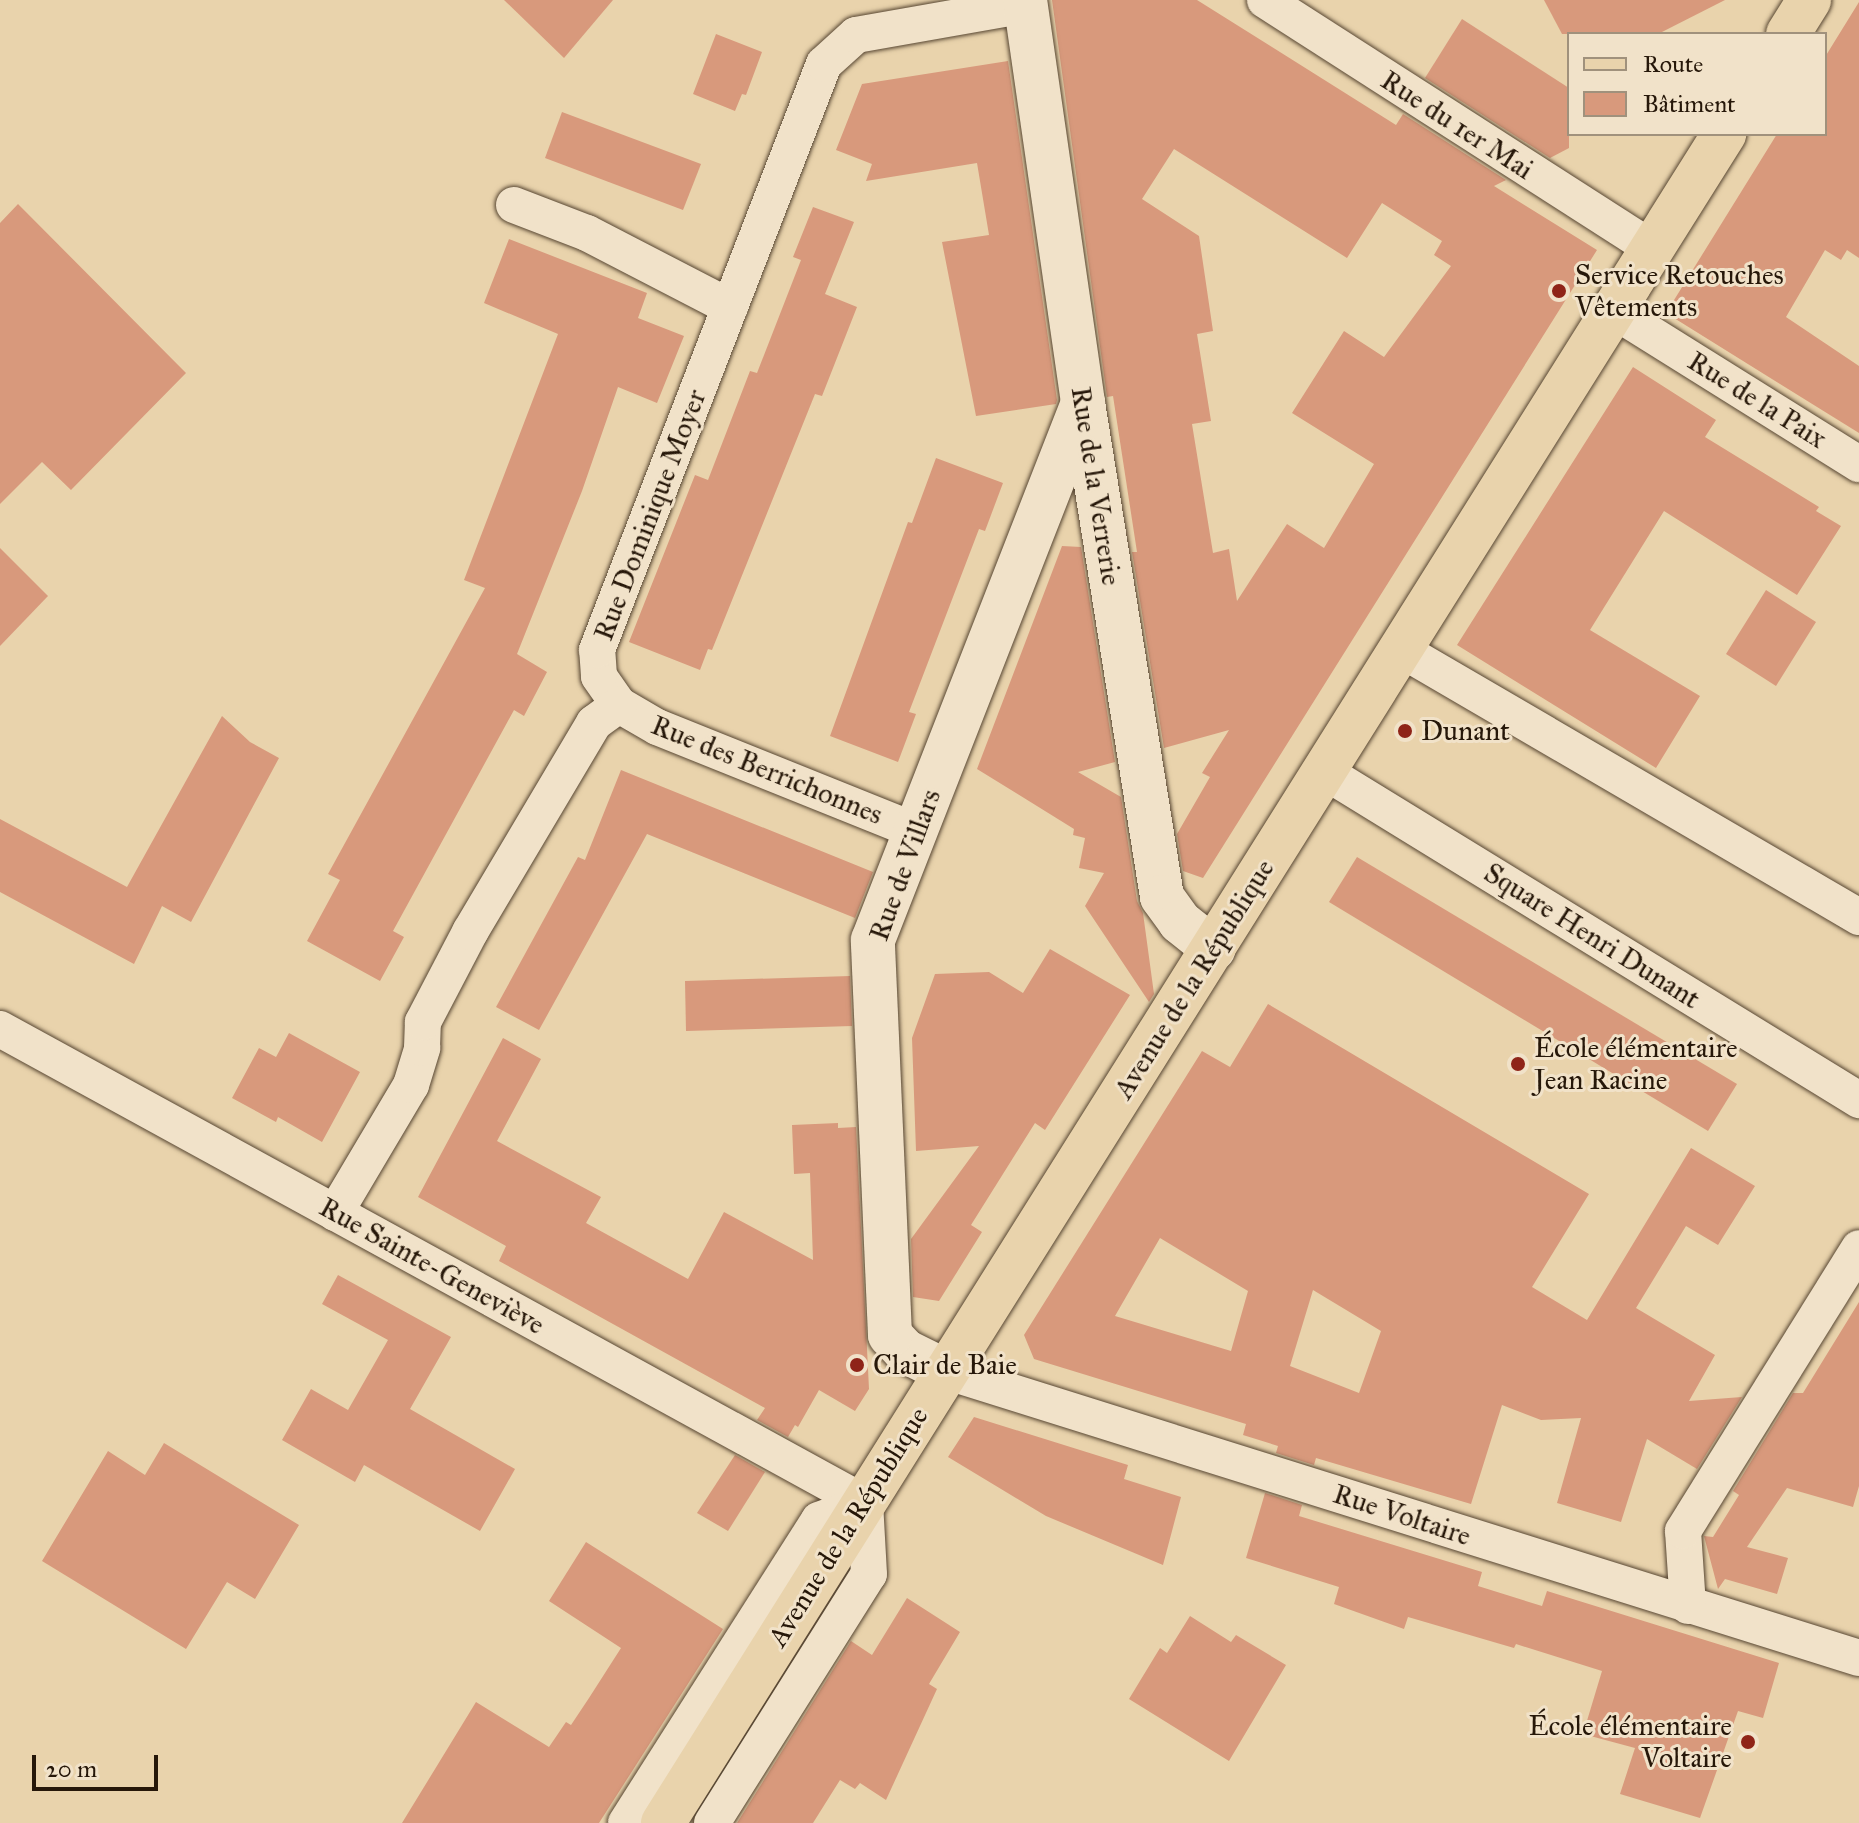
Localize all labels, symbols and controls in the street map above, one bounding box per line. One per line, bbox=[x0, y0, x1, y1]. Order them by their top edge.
legend bbox=[1567, 32, 1827, 136]
text: Route bbox=[1643, 49, 1703, 79]
street label: Rue du 1er Mai bbox=[1375, 63, 1539, 187]
text: Bâtiment bbox=[1643, 89, 1736, 119]
place label: Service Retouches Vêtements bbox=[1575, 258, 1784, 324]
marker: Service Retouches Vêtements bbox=[1550, 282, 1568, 300]
street label: Rue de la Paix bbox=[1682, 344, 1832, 456]
street label: Rue de la Verrerie bbox=[1064, 384, 1128, 588]
street label: Rue Dominique Moyer bbox=[587, 385, 713, 645]
street label: Rue des Berrichonnes bbox=[646, 708, 888, 832]
place label: Dunant bbox=[1421, 714, 1510, 748]
marker: Dunant bbox=[1396, 722, 1414, 740]
street label: Rue de Villars bbox=[862, 785, 948, 945]
street label: Avenue de la République bbox=[1107, 853, 1281, 1105]
street label: Square Henri Dunant bbox=[1478, 856, 1706, 1016]
place label: École élémentaire Jean Racine bbox=[1534, 1031, 1738, 1097]
marker: École élémentaire Jean Racine bbox=[1509, 1055, 1527, 1073]
street label: Rue Sainte-Geneviève bbox=[314, 1190, 550, 1342]
place label: Clair de Baie bbox=[873, 1348, 1017, 1382]
marker: Clair de Baie bbox=[848, 1356, 866, 1374]
street label: Avenue de la République bbox=[761, 1401, 935, 1653]
street label: Rue Voltaire bbox=[1329, 1477, 1475, 1553]
place label: École élémentaire Voltaire bbox=[1528, 1709, 1732, 1775]
marker: École élémentaire Voltaire bbox=[1739, 1733, 1757, 1751]
scale bar bbox=[36, 1739, 162, 1789]
text: 20 m bbox=[46, 1754, 97, 1784]

